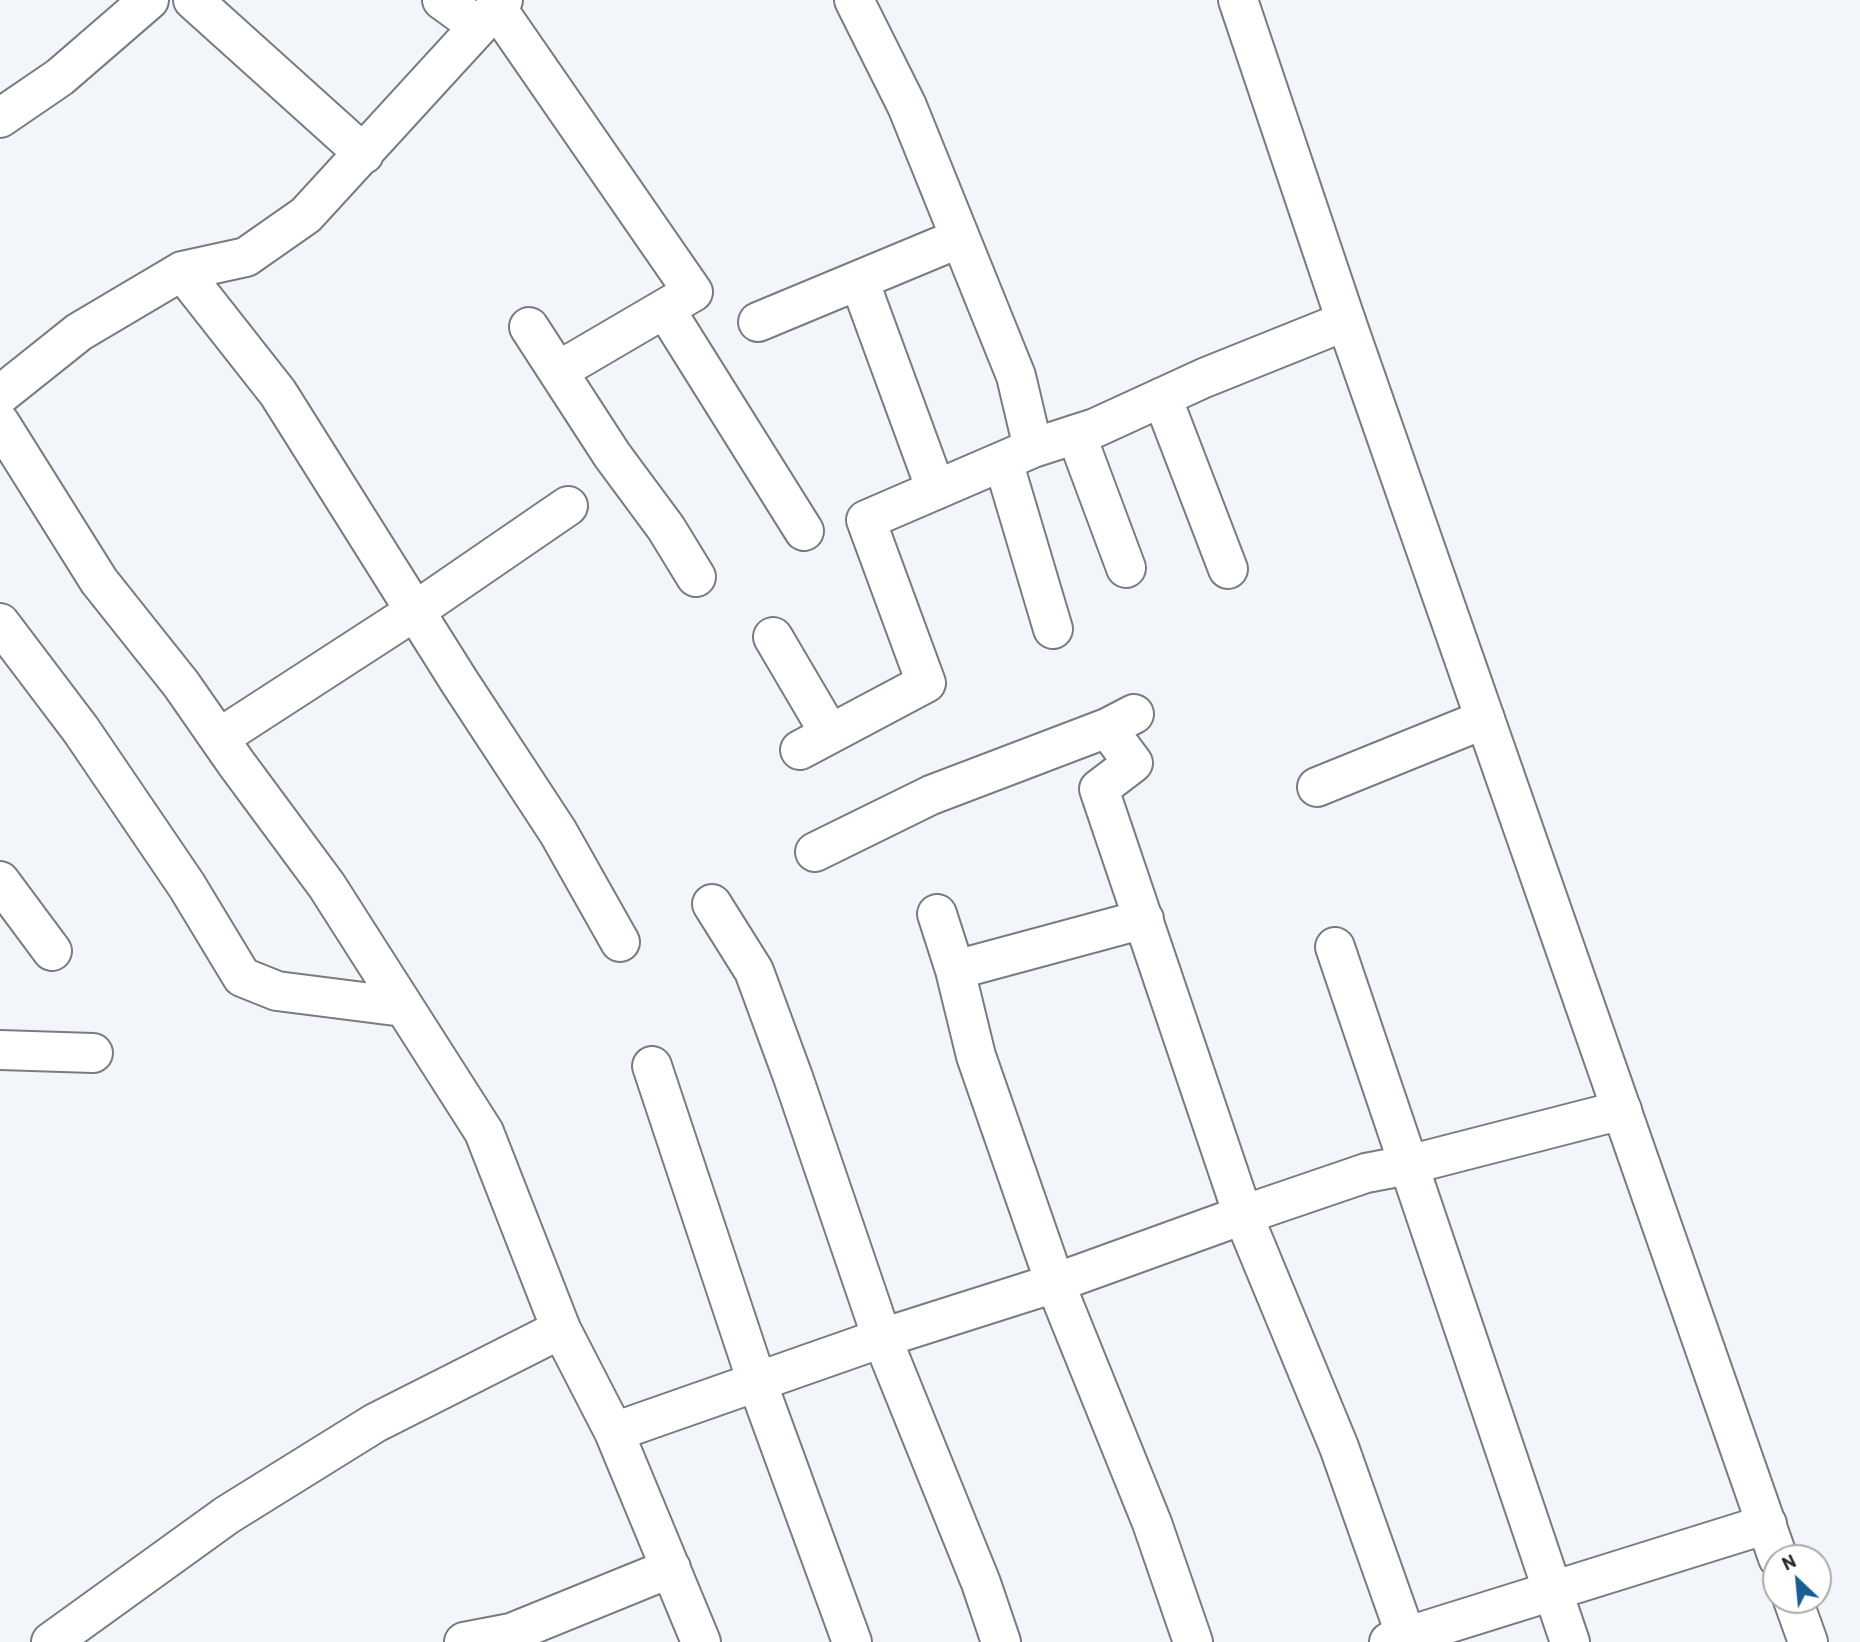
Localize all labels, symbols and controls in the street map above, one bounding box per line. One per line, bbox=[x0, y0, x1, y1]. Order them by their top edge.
north arrow bbox=[1762, 1544, 1832, 1614]
text: N bbox=[1778, 1548, 1799, 1575]

